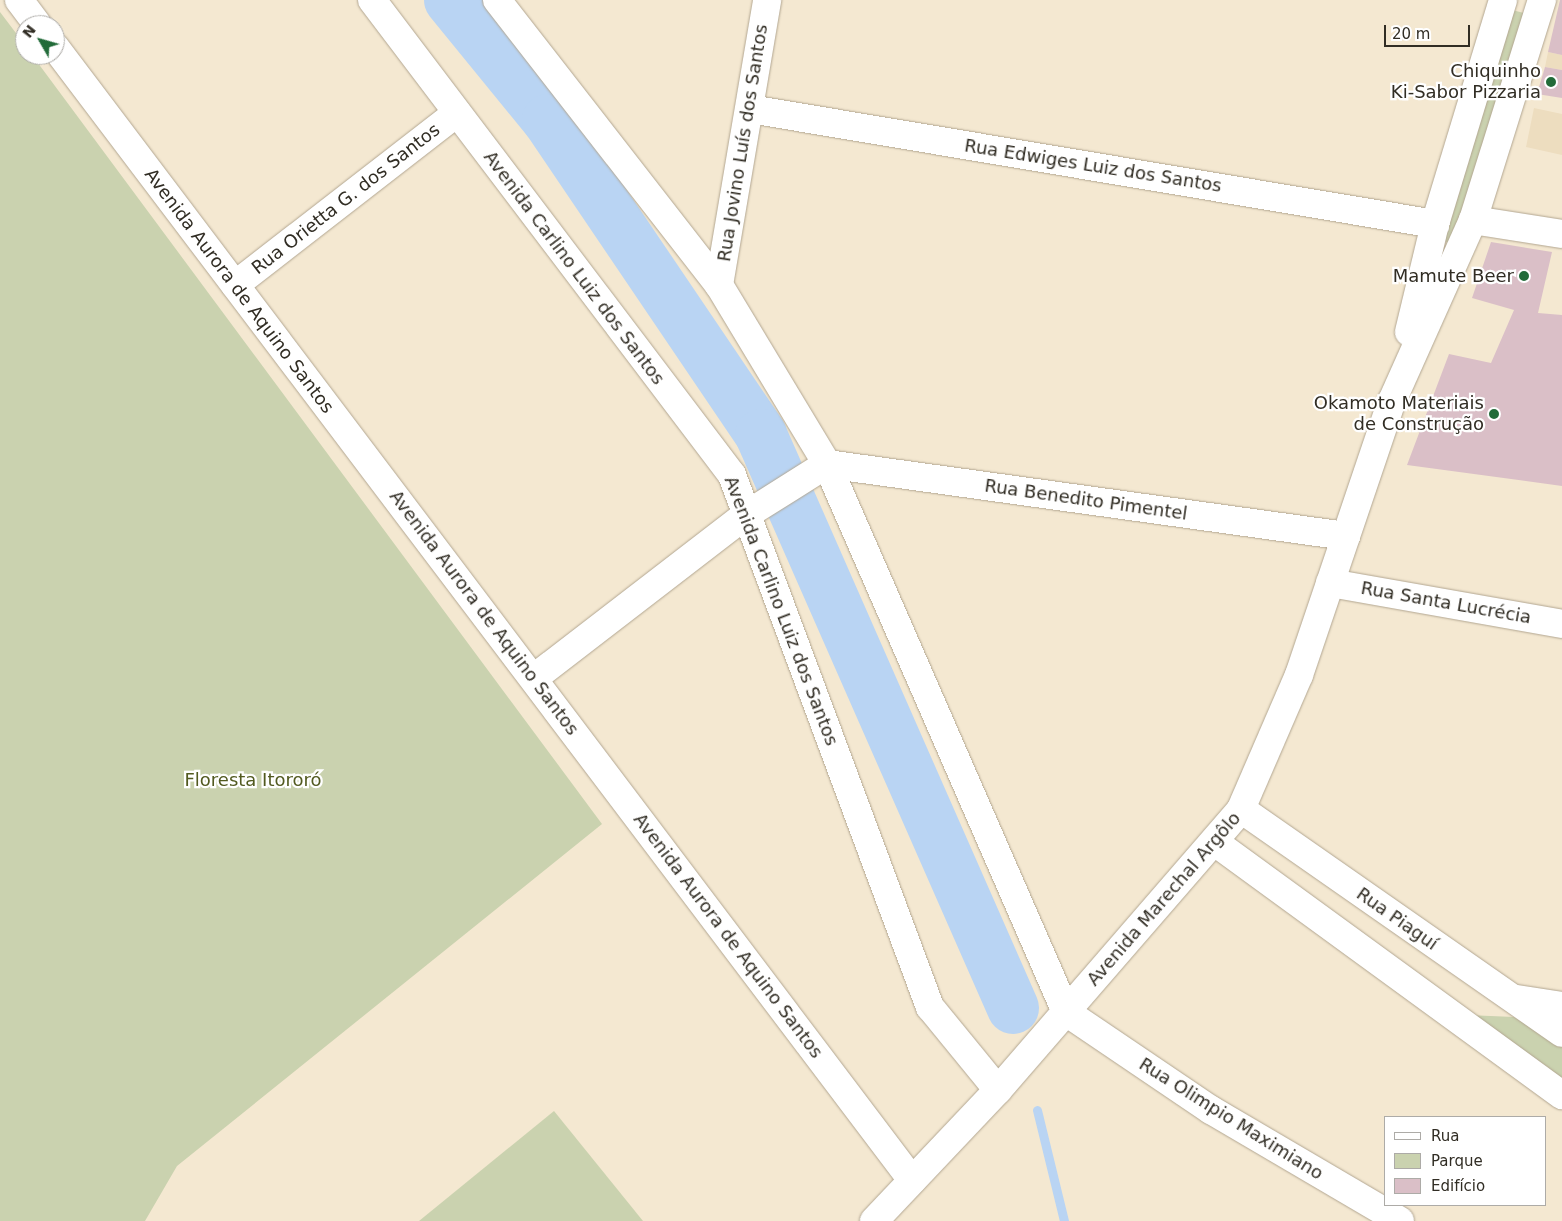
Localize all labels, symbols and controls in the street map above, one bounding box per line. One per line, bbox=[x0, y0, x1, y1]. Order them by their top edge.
north arrow bbox=[15, 15, 65, 65]
scale bar bbox=[1387, 15, 1473, 47]
text: N bbox=[19, 22, 39, 41]
street label: Rua Jovino Luís dos Santos bbox=[714, 23, 772, 263]
text: 20 m bbox=[1392, 25, 1430, 43]
place label: Chiquinho Ki-Sabor Pizzaria bbox=[1391, 61, 1541, 104]
marker: Chiquinho Ki-Sabor Pizzaria bbox=[1545, 76, 1557, 88]
street label: Rua Orietta G. dos Santos bbox=[248, 119, 444, 279]
street label: Rua Edwiges Luiz dos Santos bbox=[963, 135, 1223, 197]
street label: Avenida Carlino Luiz dos Santos bbox=[479, 147, 669, 389]
street label: Avenida Aurora de Aquino Santos bbox=[140, 164, 338, 418]
place label: Mamute Beer bbox=[1393, 265, 1514, 287]
marker: Mamute Beer bbox=[1518, 270, 1530, 282]
place label: Okamoto Materiais de Construção bbox=[1314, 393, 1484, 436]
marker: Okamoto Materiais de Construção bbox=[1488, 408, 1500, 420]
street label: Avenida Carlino Luiz dos Santos bbox=[720, 473, 842, 749]
street label: Rua Benedito Pimentel bbox=[983, 475, 1189, 525]
street label: Avenida Aurora de Aquino Santos bbox=[385, 486, 583, 740]
street label: Rua Santa Lucrécia bbox=[1359, 577, 1533, 629]
park label: Floresta Itororó bbox=[184, 769, 322, 791]
street label: Avenida Marechal Argôlo bbox=[1083, 808, 1245, 990]
street label: Avenida Aurora de Aquino Santos bbox=[629, 809, 827, 1063]
street label: Rua Piaguí bbox=[1352, 883, 1442, 955]
street label: Rua Olimpio Maximiano bbox=[1135, 1053, 1327, 1185]
legend bbox=[1384, 1116, 1547, 1206]
text: Rua bbox=[1431, 1127, 1459, 1145]
text: Parque bbox=[1431, 1152, 1483, 1170]
text: Edifício bbox=[1431, 1177, 1485, 1195]

